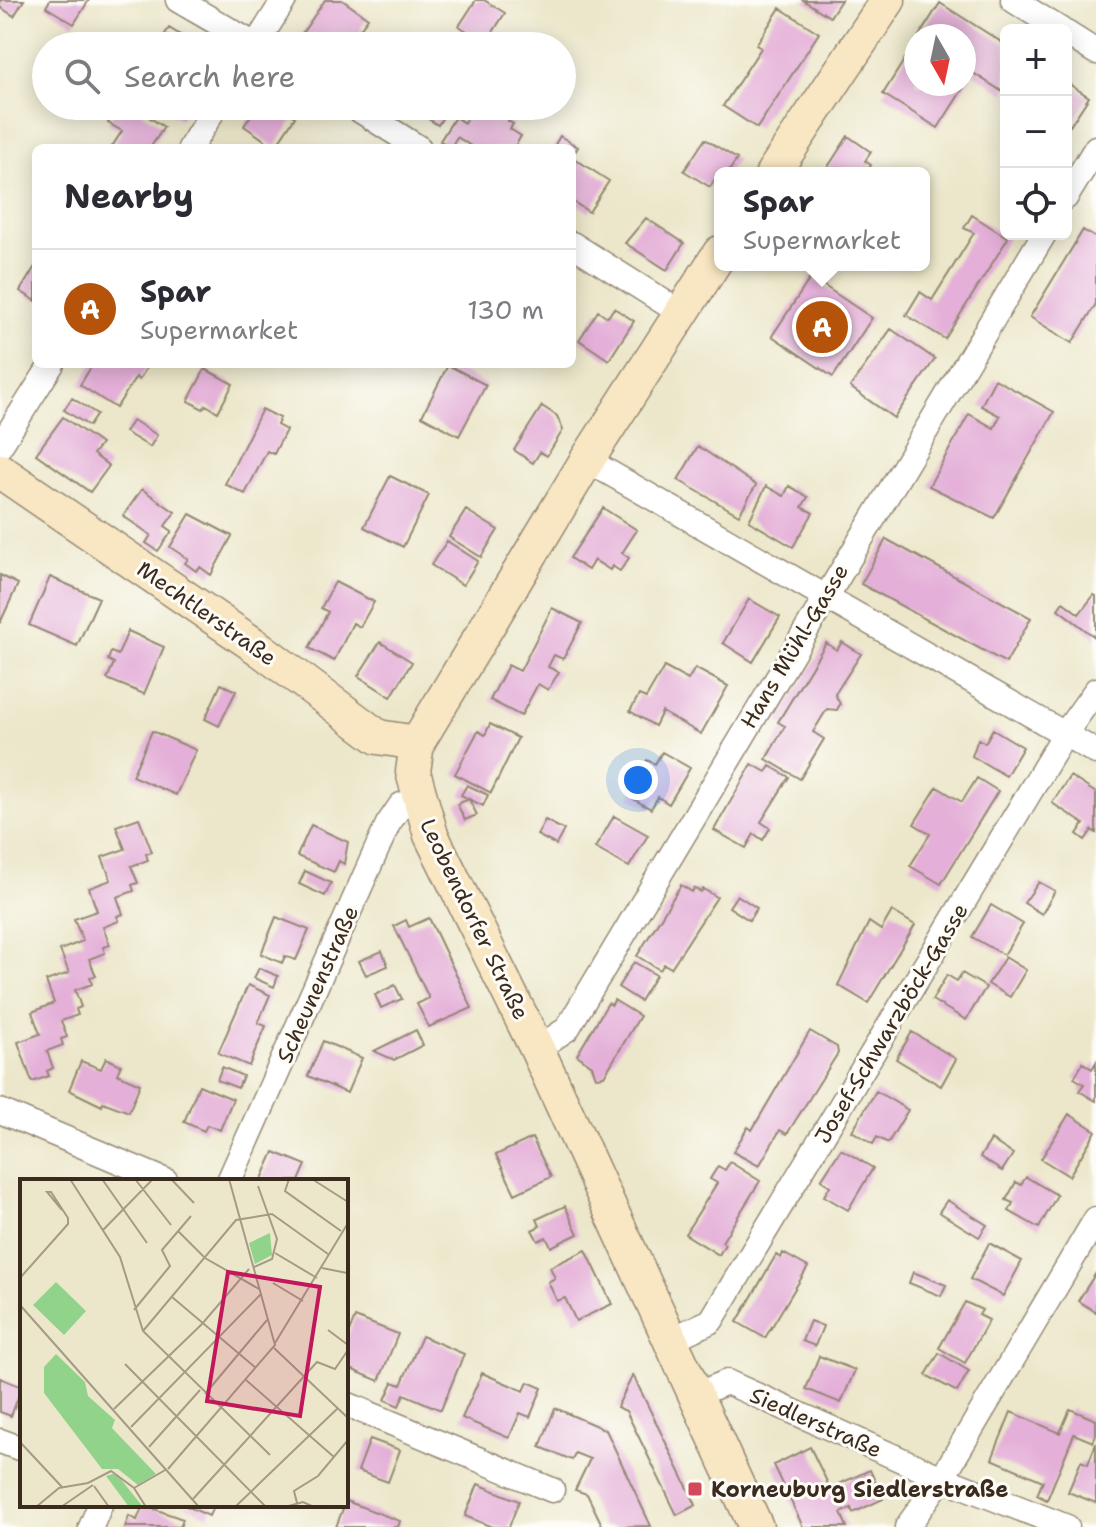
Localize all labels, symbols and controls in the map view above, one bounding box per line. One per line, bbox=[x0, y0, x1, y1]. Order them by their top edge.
north arrow bbox=[904, 24, 976, 96]
map controls bbox=[1000, 24, 1072, 240]
button: + bbox=[1000, 24, 1072, 96]
search box bbox=[32, 32, 576, 120]
icon: search bbox=[60, 54, 104, 98]
text: Search here bbox=[124, 56, 295, 97]
button: − bbox=[1000, 96, 1072, 168]
popup bbox=[714, 167, 930, 271]
button: locate bbox=[1000, 168, 1072, 240]
text: Nearby bbox=[64, 173, 194, 219]
text: Spar bbox=[743, 181, 814, 222]
text: Supermarket bbox=[743, 222, 901, 257]
text: Spar bbox=[140, 271, 211, 312]
text: A bbox=[80, 292, 100, 327]
text: 130 m bbox=[467, 292, 544, 327]
pin: A bbox=[796, 297, 848, 357]
text: Supermarket bbox=[140, 312, 298, 347]
street label: Mechtlerstraße bbox=[131, 555, 282, 672]
street label: Hans Mühl-Gasse bbox=[734, 559, 855, 734]
your location bbox=[618, 760, 658, 800]
street label: Leobendorfer Straße bbox=[413, 814, 536, 1025]
street label: Josef-Schwarzböck-Gasse bbox=[808, 898, 975, 1149]
street label: Scheunenstraße bbox=[270, 901, 365, 1067]
inset map bbox=[20, 1179, 348, 1507]
street label: Siedlerstraße bbox=[745, 1380, 886, 1464]
place label: Korneuburg Siedlerstraße bbox=[711, 1475, 1008, 1504]
marker: Korneuburg Siedlerstraße bbox=[686, 1480, 704, 1498]

